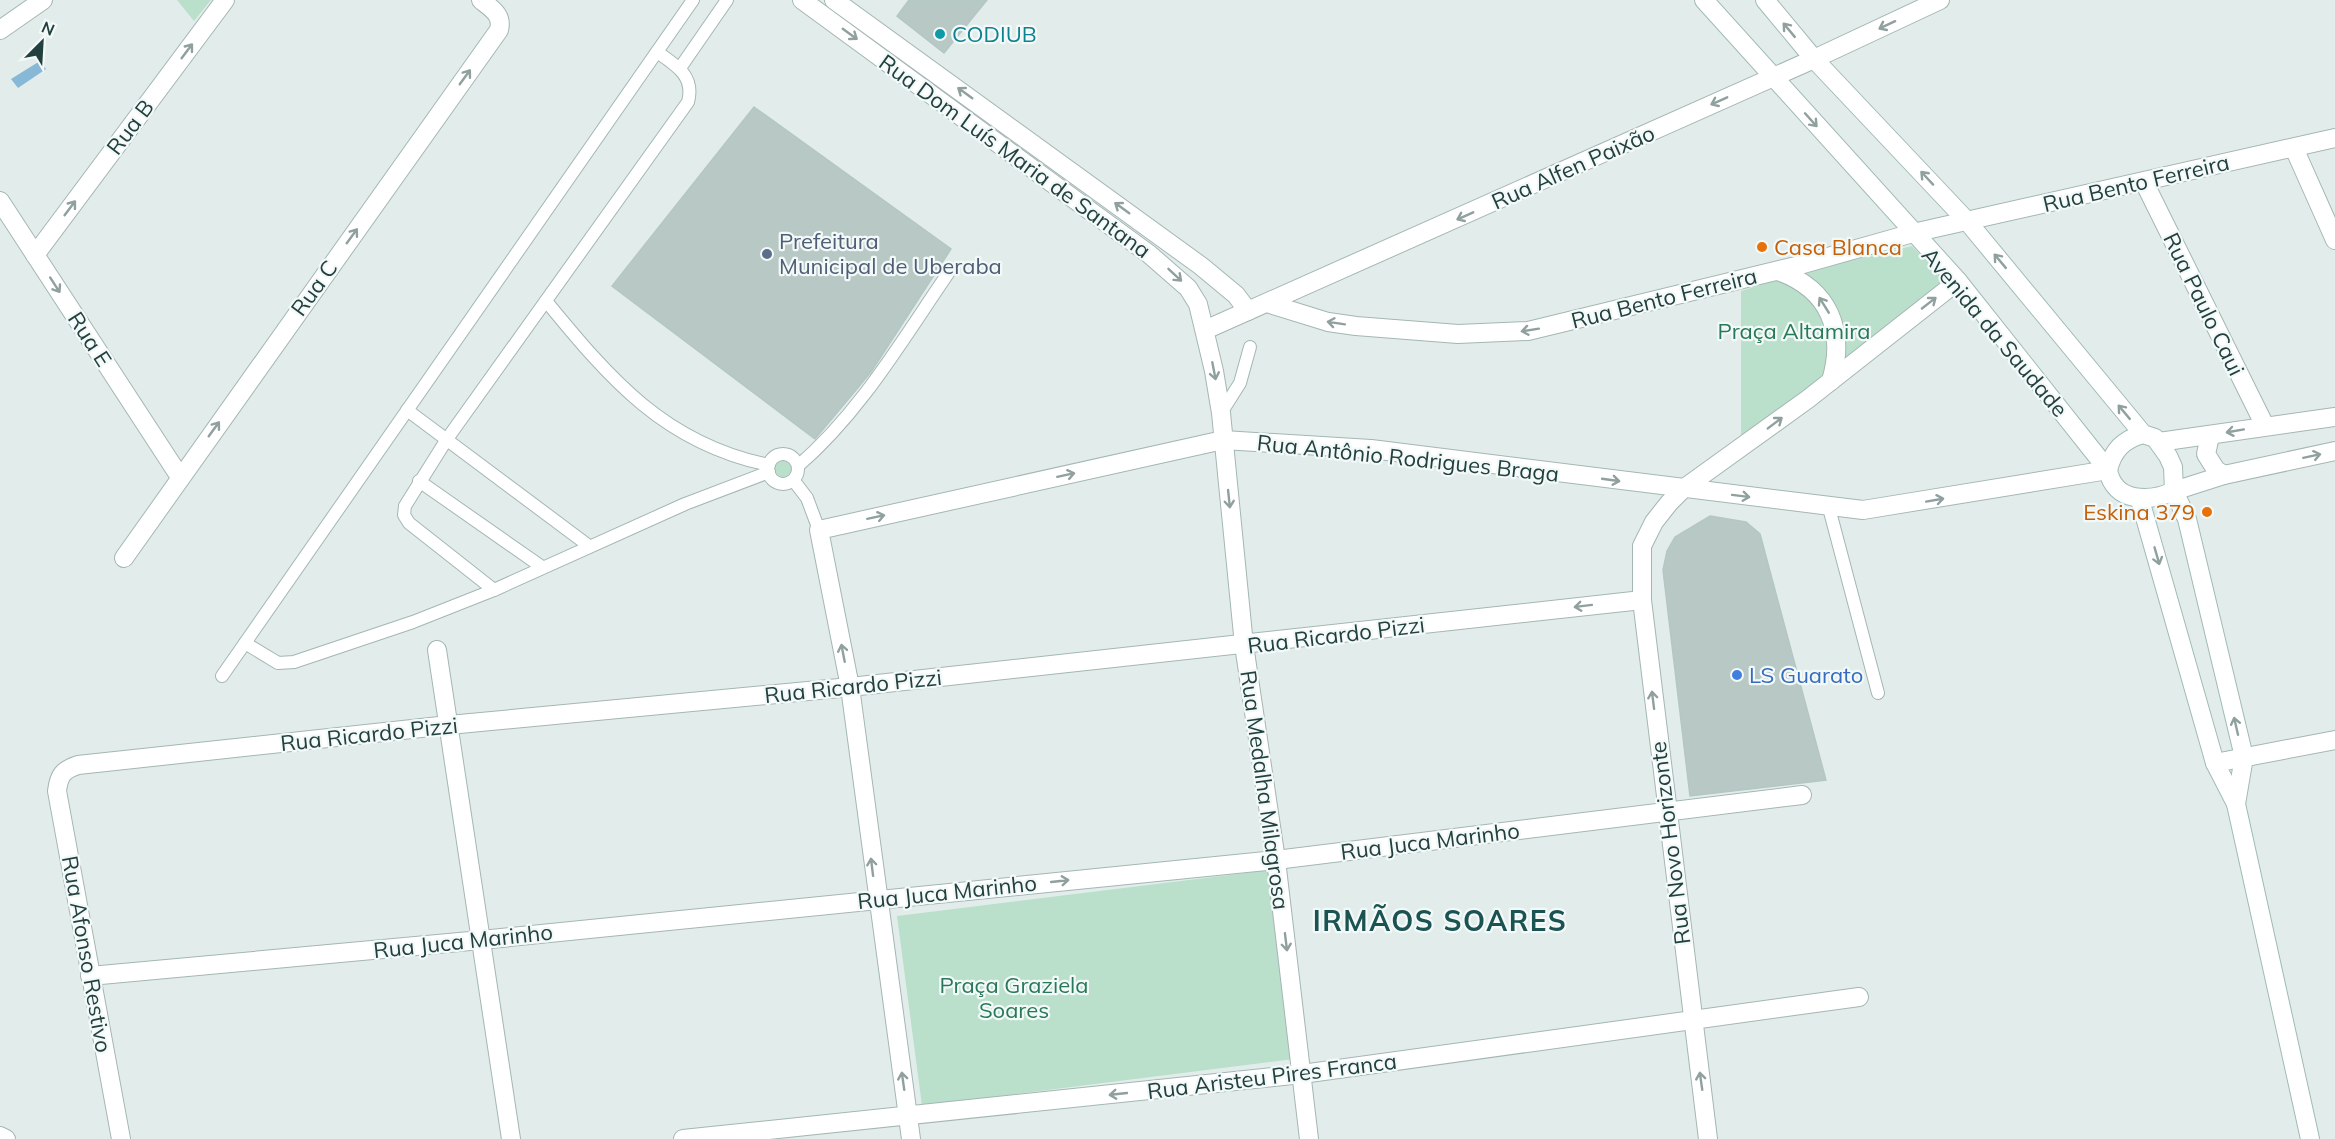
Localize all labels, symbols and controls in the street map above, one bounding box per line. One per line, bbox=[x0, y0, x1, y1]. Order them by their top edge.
north arrow bbox=[12, 12, 72, 72]
text: N bbox=[39, 17, 58, 40]
one-way arrow bbox=[1879, 19, 1897, 31]
place label: CODIUB bbox=[952, 20, 1037, 48]
one-way arrow bbox=[1783, 22, 1796, 38]
marker: CODIUB bbox=[933, 27, 947, 41]
one-way arrow bbox=[841, 28, 857, 40]
one-way arrow bbox=[180, 44, 193, 60]
street label: Rua Dom Luís Maria de Santana bbox=[874, 48, 1156, 264]
one-way arrow bbox=[459, 70, 471, 86]
one-way arrow bbox=[957, 87, 973, 99]
street label: Rua B bbox=[100, 94, 160, 160]
one-way arrow bbox=[1710, 96, 1728, 107]
one-way arrow bbox=[1804, 113, 1818, 128]
street label: Rua Alfen Paixão bbox=[1487, 118, 1659, 216]
street label: Rua Bento Ferreira bbox=[2040, 148, 2232, 218]
one-way arrow bbox=[1919, 171, 1934, 186]
one-way arrow bbox=[64, 200, 77, 216]
one-way arrow bbox=[1115, 202, 1131, 214]
one-way arrow bbox=[1456, 210, 1474, 222]
place label: Prefeitura Municipal de Uberaba bbox=[779, 227, 1002, 280]
street label: Rua Paulo Caui bbox=[2157, 228, 2251, 380]
one-way arrow bbox=[346, 229, 358, 245]
place label: Casa Blanca bbox=[1774, 233, 1902, 261]
marker: Casa Blanca bbox=[1755, 240, 1769, 254]
street label: Avenida da Saudade bbox=[1916, 242, 2074, 422]
marker: Prefeitura Municipal de Uberaba bbox=[760, 247, 774, 261]
one-way arrow bbox=[1994, 253, 2007, 269]
street label: Rua C bbox=[284, 255, 344, 321]
street label: Rua Bento Ferreira bbox=[1568, 261, 1760, 335]
one-way arrow bbox=[1168, 268, 1183, 282]
one-way arrow bbox=[49, 276, 61, 293]
one-way arrow bbox=[1817, 297, 1829, 314]
one-way arrow bbox=[1920, 297, 1936, 310]
street label: Rua E bbox=[62, 306, 118, 372]
one-way arrow bbox=[1327, 317, 1347, 328]
park label: Praça Altamira bbox=[1718, 317, 1870, 345]
one-way arrow bbox=[1521, 325, 1541, 336]
one-way arrow bbox=[1208, 361, 1219, 381]
one-way arrow bbox=[2118, 404, 2131, 420]
one-way arrow bbox=[1767, 417, 1783, 430]
one-way arrow bbox=[208, 421, 220, 438]
one-way arrow bbox=[2226, 426, 2246, 437]
street label: Rua Antônio Rodrigues Braga bbox=[1256, 428, 1560, 488]
one-way arrow bbox=[2301, 450, 2321, 461]
one-way arrow bbox=[1056, 469, 1075, 480]
one-way arrow bbox=[1601, 474, 1621, 485]
one-way arrow bbox=[1224, 488, 1235, 508]
one-way arrow bbox=[1731, 491, 1751, 502]
one-way arrow bbox=[1924, 494, 1944, 505]
place label: Eskina 379 bbox=[2083, 498, 2195, 526]
marker: Eskina 379 bbox=[2200, 505, 2214, 519]
one-way arrow bbox=[866, 511, 885, 522]
one-way arrow bbox=[2152, 546, 2163, 565]
one-way arrow bbox=[1574, 601, 1594, 612]
street label: Rua Ricardo Pizzi bbox=[1246, 610, 1426, 660]
one-way arrow bbox=[837, 644, 848, 664]
place label: LS Guarato bbox=[1749, 661, 1863, 689]
street label: Rua Ricardo Pizzi bbox=[763, 663, 943, 709]
street label: Rua Medalha Milagrosa bbox=[1234, 668, 1296, 912]
marker: LS Guarato bbox=[1730, 668, 1744, 682]
one-way arrow bbox=[1647, 691, 1658, 710]
street label: Rua Ricardo Pizzi bbox=[279, 711, 459, 757]
one-way arrow bbox=[2230, 716, 2242, 735]
street label: Rua Novo Horizonte bbox=[1644, 740, 1696, 946]
street label: Rua Juca Marinho bbox=[1339, 816, 1521, 866]
street label: Rua Afonso Restivo bbox=[56, 853, 118, 1055]
one-way arrow bbox=[867, 858, 878, 878]
street label: Rua Juca Marinho bbox=[856, 869, 1038, 915]
one-way arrow bbox=[1050, 875, 1069, 886]
district label: IRMÃOS SOARES bbox=[1313, 903, 1567, 938]
street label: Rua Juca Marinho bbox=[372, 918, 554, 964]
one-way arrow bbox=[1281, 931, 1292, 951]
park label: Praça Graziela Soares bbox=[939, 971, 1089, 1024]
street label: Rua Aristeu Pires Franca bbox=[1146, 1047, 1398, 1105]
one-way arrow bbox=[898, 1072, 909, 1091]
one-way arrow bbox=[1695, 1072, 1706, 1091]
one-way arrow bbox=[1109, 1089, 1129, 1100]

